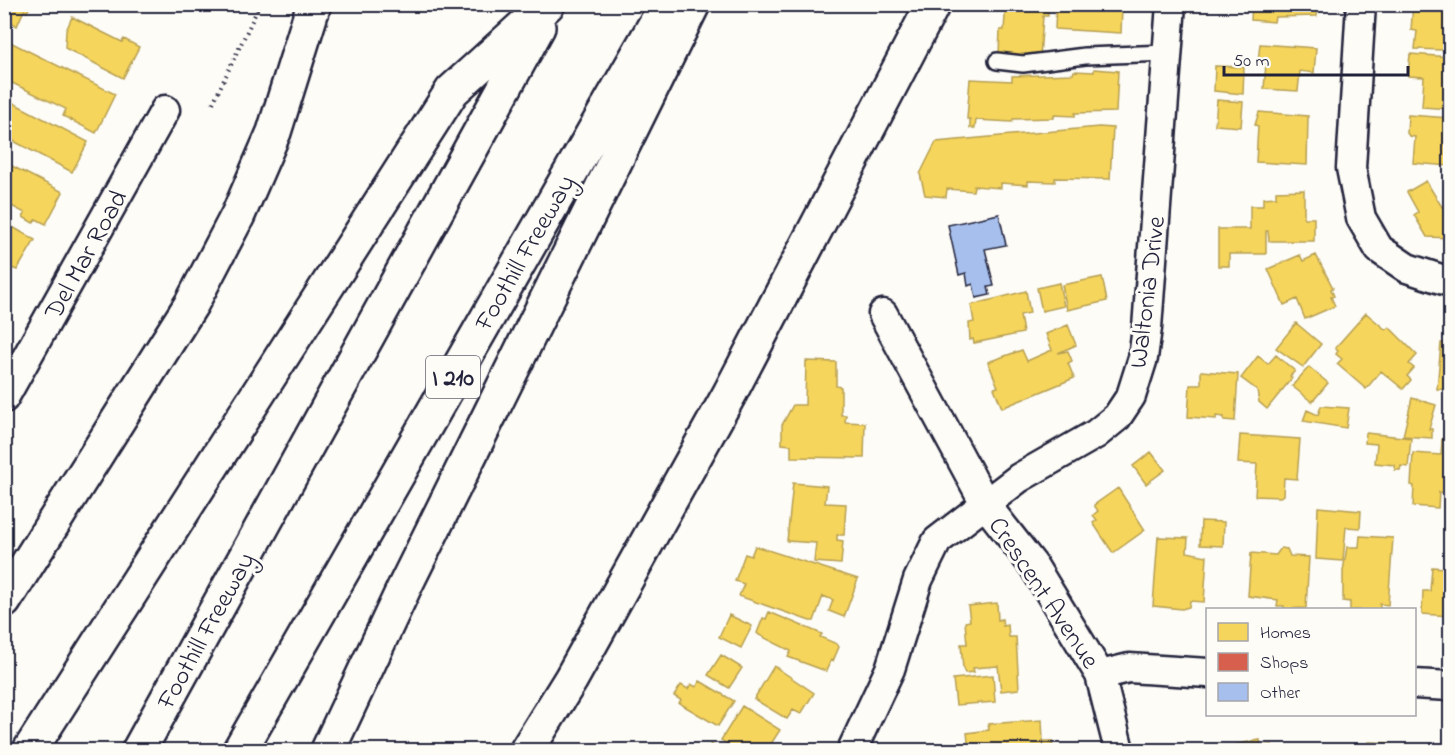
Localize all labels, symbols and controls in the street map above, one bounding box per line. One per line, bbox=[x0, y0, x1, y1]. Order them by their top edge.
scale bar bbox=[1224, 39, 1408, 77]
text: 50 m bbox=[1233, 49, 1270, 75]
street label: Foothill Freeway bbox=[466, 169, 587, 339]
street label: Del Mar Road bbox=[36, 184, 139, 328]
street label: Waltonia Drive bbox=[1121, 214, 1177, 371]
road number: I 210 bbox=[426, 356, 480, 398]
street label: Crescent Avenue bbox=[977, 510, 1108, 678]
street label: Foothill Freeway bbox=[148, 546, 266, 718]
legend bbox=[1206, 608, 1416, 716]
text: Homes bbox=[1260, 621, 1311, 647]
text: Shops bbox=[1260, 651, 1308, 677]
text: Other bbox=[1260, 681, 1300, 707]

